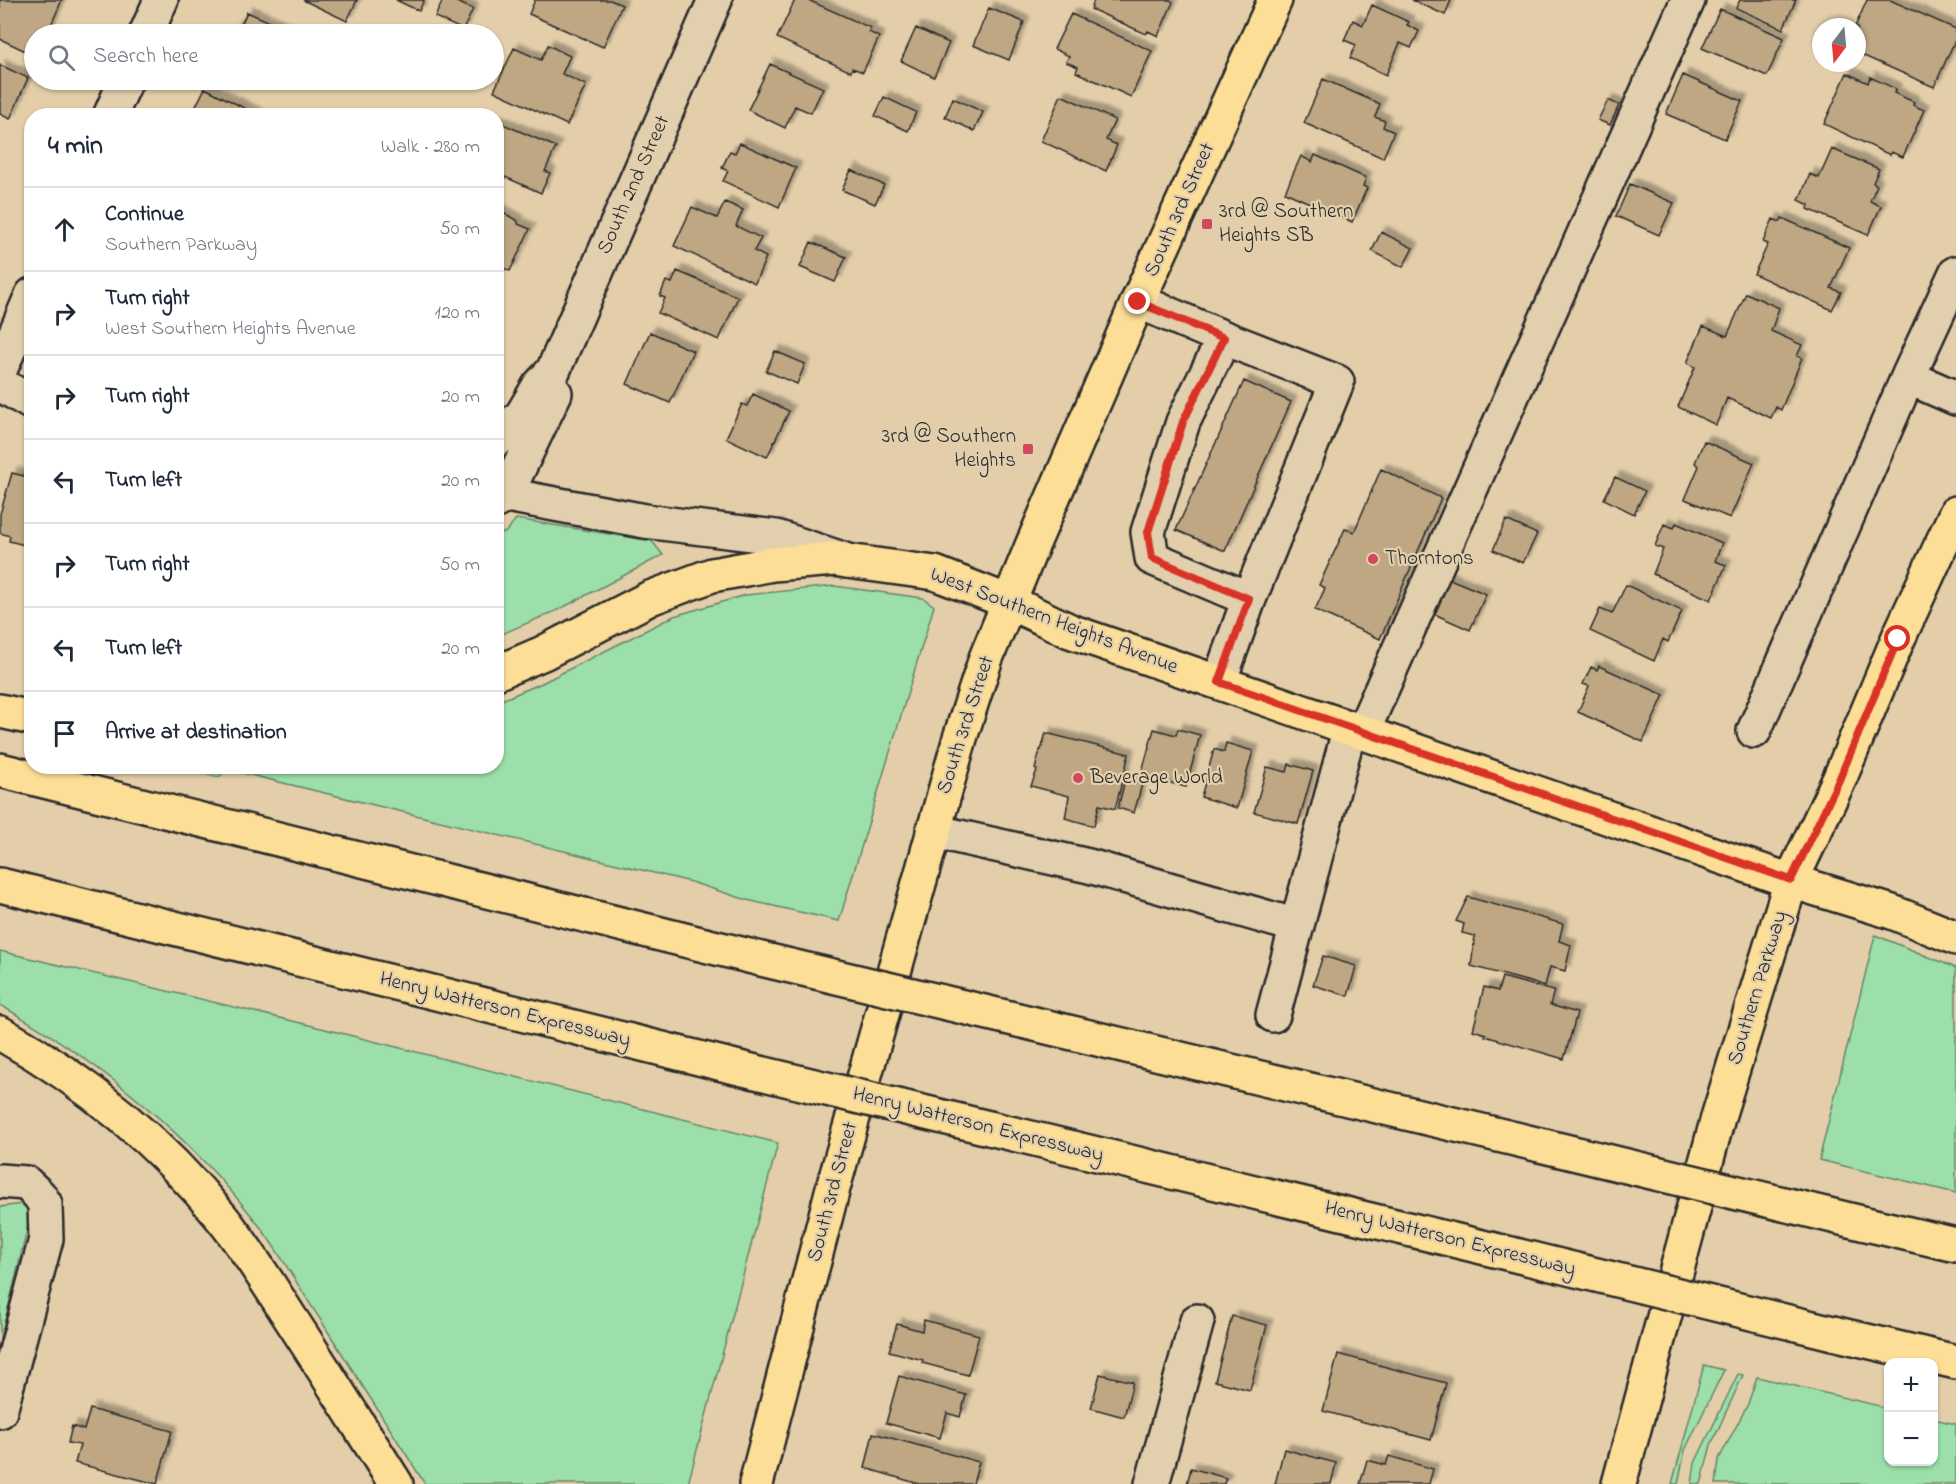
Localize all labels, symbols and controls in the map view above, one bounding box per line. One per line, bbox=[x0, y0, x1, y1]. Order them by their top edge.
north arrow bbox=[1812, 18, 1866, 72]
search box bbox=[24, 24, 504, 90]
icon: search bbox=[45, 41, 78, 74]
text: Search here bbox=[93, 41, 198, 73]
street label: South 2nd Street bbox=[590, 111, 678, 259]
text: 4 min bbox=[48, 128, 103, 166]
text: Walk · 280 m bbox=[381, 133, 480, 162]
street label: South 3rd Street bbox=[1137, 138, 1223, 282]
place label: 3rd @ Southern Heights SB bbox=[1219, 197, 1353, 253]
text: Continue bbox=[105, 199, 184, 231]
icon: ahead bbox=[48, 213, 81, 246]
text: 50 m bbox=[439, 215, 480, 244]
marker: 3rd @ Southern Heights SB bbox=[1200, 217, 1214, 231]
text: Southern Parkway bbox=[105, 231, 257, 260]
text: Turn right bbox=[105, 283, 190, 315]
route end bbox=[1124, 288, 1150, 314]
icon: right bbox=[48, 297, 81, 330]
text: 120 m bbox=[435, 299, 480, 328]
text: West Southern Heights Avenue bbox=[105, 315, 356, 344]
icon: right bbox=[48, 381, 81, 414]
text: Turn right bbox=[105, 381, 190, 413]
text: 20 m bbox=[441, 383, 480, 412]
place label: 3rd @ Southern Heights bbox=[882, 422, 1016, 478]
marker: 3rd @ Southern Heights bbox=[1021, 442, 1035, 456]
icon: left bbox=[48, 465, 81, 498]
text: Turn left bbox=[105, 465, 182, 497]
text: 20 m bbox=[441, 467, 480, 496]
place label: Thorntons bbox=[1385, 544, 1474, 574]
icon: right bbox=[48, 549, 81, 582]
text: Turn right bbox=[105, 549, 190, 581]
text: 50 m bbox=[439, 551, 480, 580]
marker: Thorntons bbox=[1366, 552, 1380, 566]
street label: West Southern Heights Avenue bbox=[925, 560, 1183, 684]
route start bbox=[1884, 625, 1910, 651]
icon: left bbox=[48, 633, 81, 666]
text: Turn left bbox=[105, 633, 182, 665]
text: 20 m bbox=[441, 635, 480, 664]
street label: South 3rd Street bbox=[930, 652, 1002, 798]
icon: arrive bbox=[48, 717, 81, 750]
text: Arrive at destination bbox=[105, 717, 287, 749]
place label: Beverage World bbox=[1089, 763, 1223, 795]
marker: Beverage World bbox=[1071, 771, 1085, 785]
street label: Southern Parkway bbox=[1720, 907, 1798, 1069]
street label: Henry Watterson Expressway bbox=[376, 964, 634, 1058]
street label: Henry Watterson Expressway bbox=[849, 1079, 1107, 1173]
street label: South 3rd Street bbox=[800, 1119, 866, 1265]
street label: Henry Watterson Expressway bbox=[1321, 1193, 1579, 1287]
map controls bbox=[1884, 1358, 1938, 1466]
button: + bbox=[1884, 1358, 1938, 1412]
button: − bbox=[1884, 1412, 1938, 1466]

